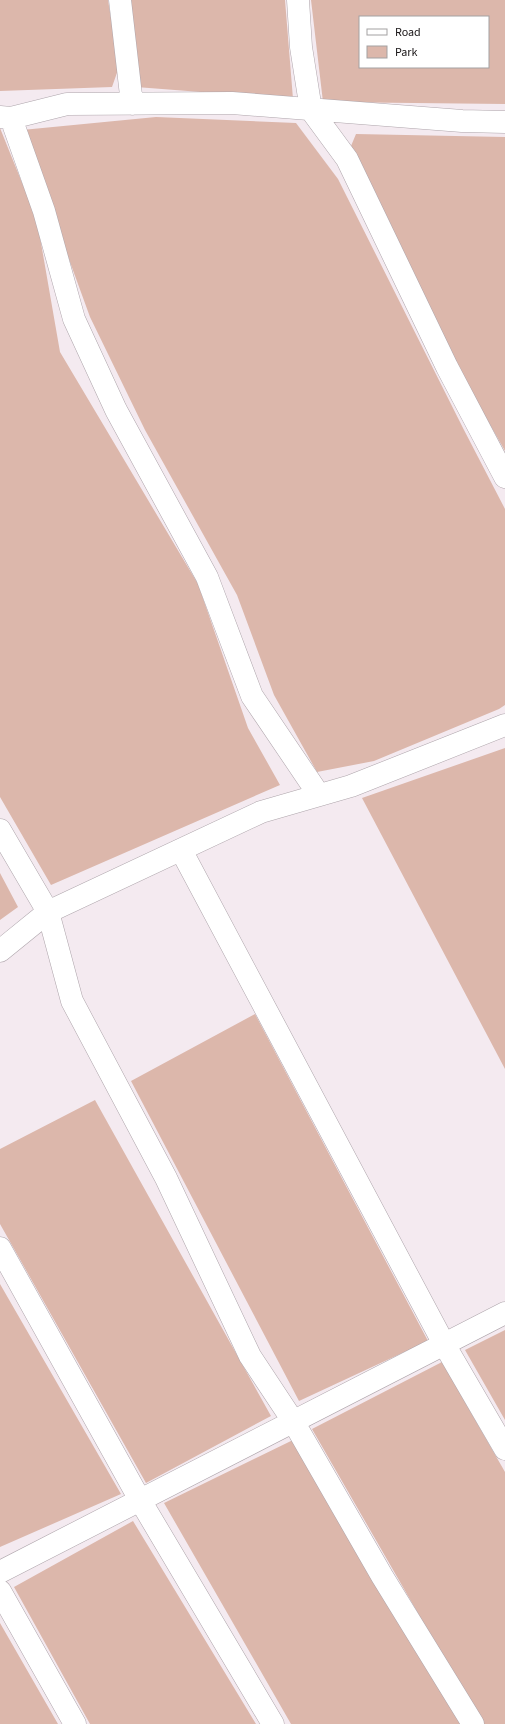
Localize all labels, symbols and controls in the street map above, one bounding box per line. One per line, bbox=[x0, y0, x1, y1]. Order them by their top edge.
legend bbox=[359, 16, 489, 68]
text: Road bbox=[395, 24, 421, 41]
text: Park bbox=[395, 44, 417, 61]

